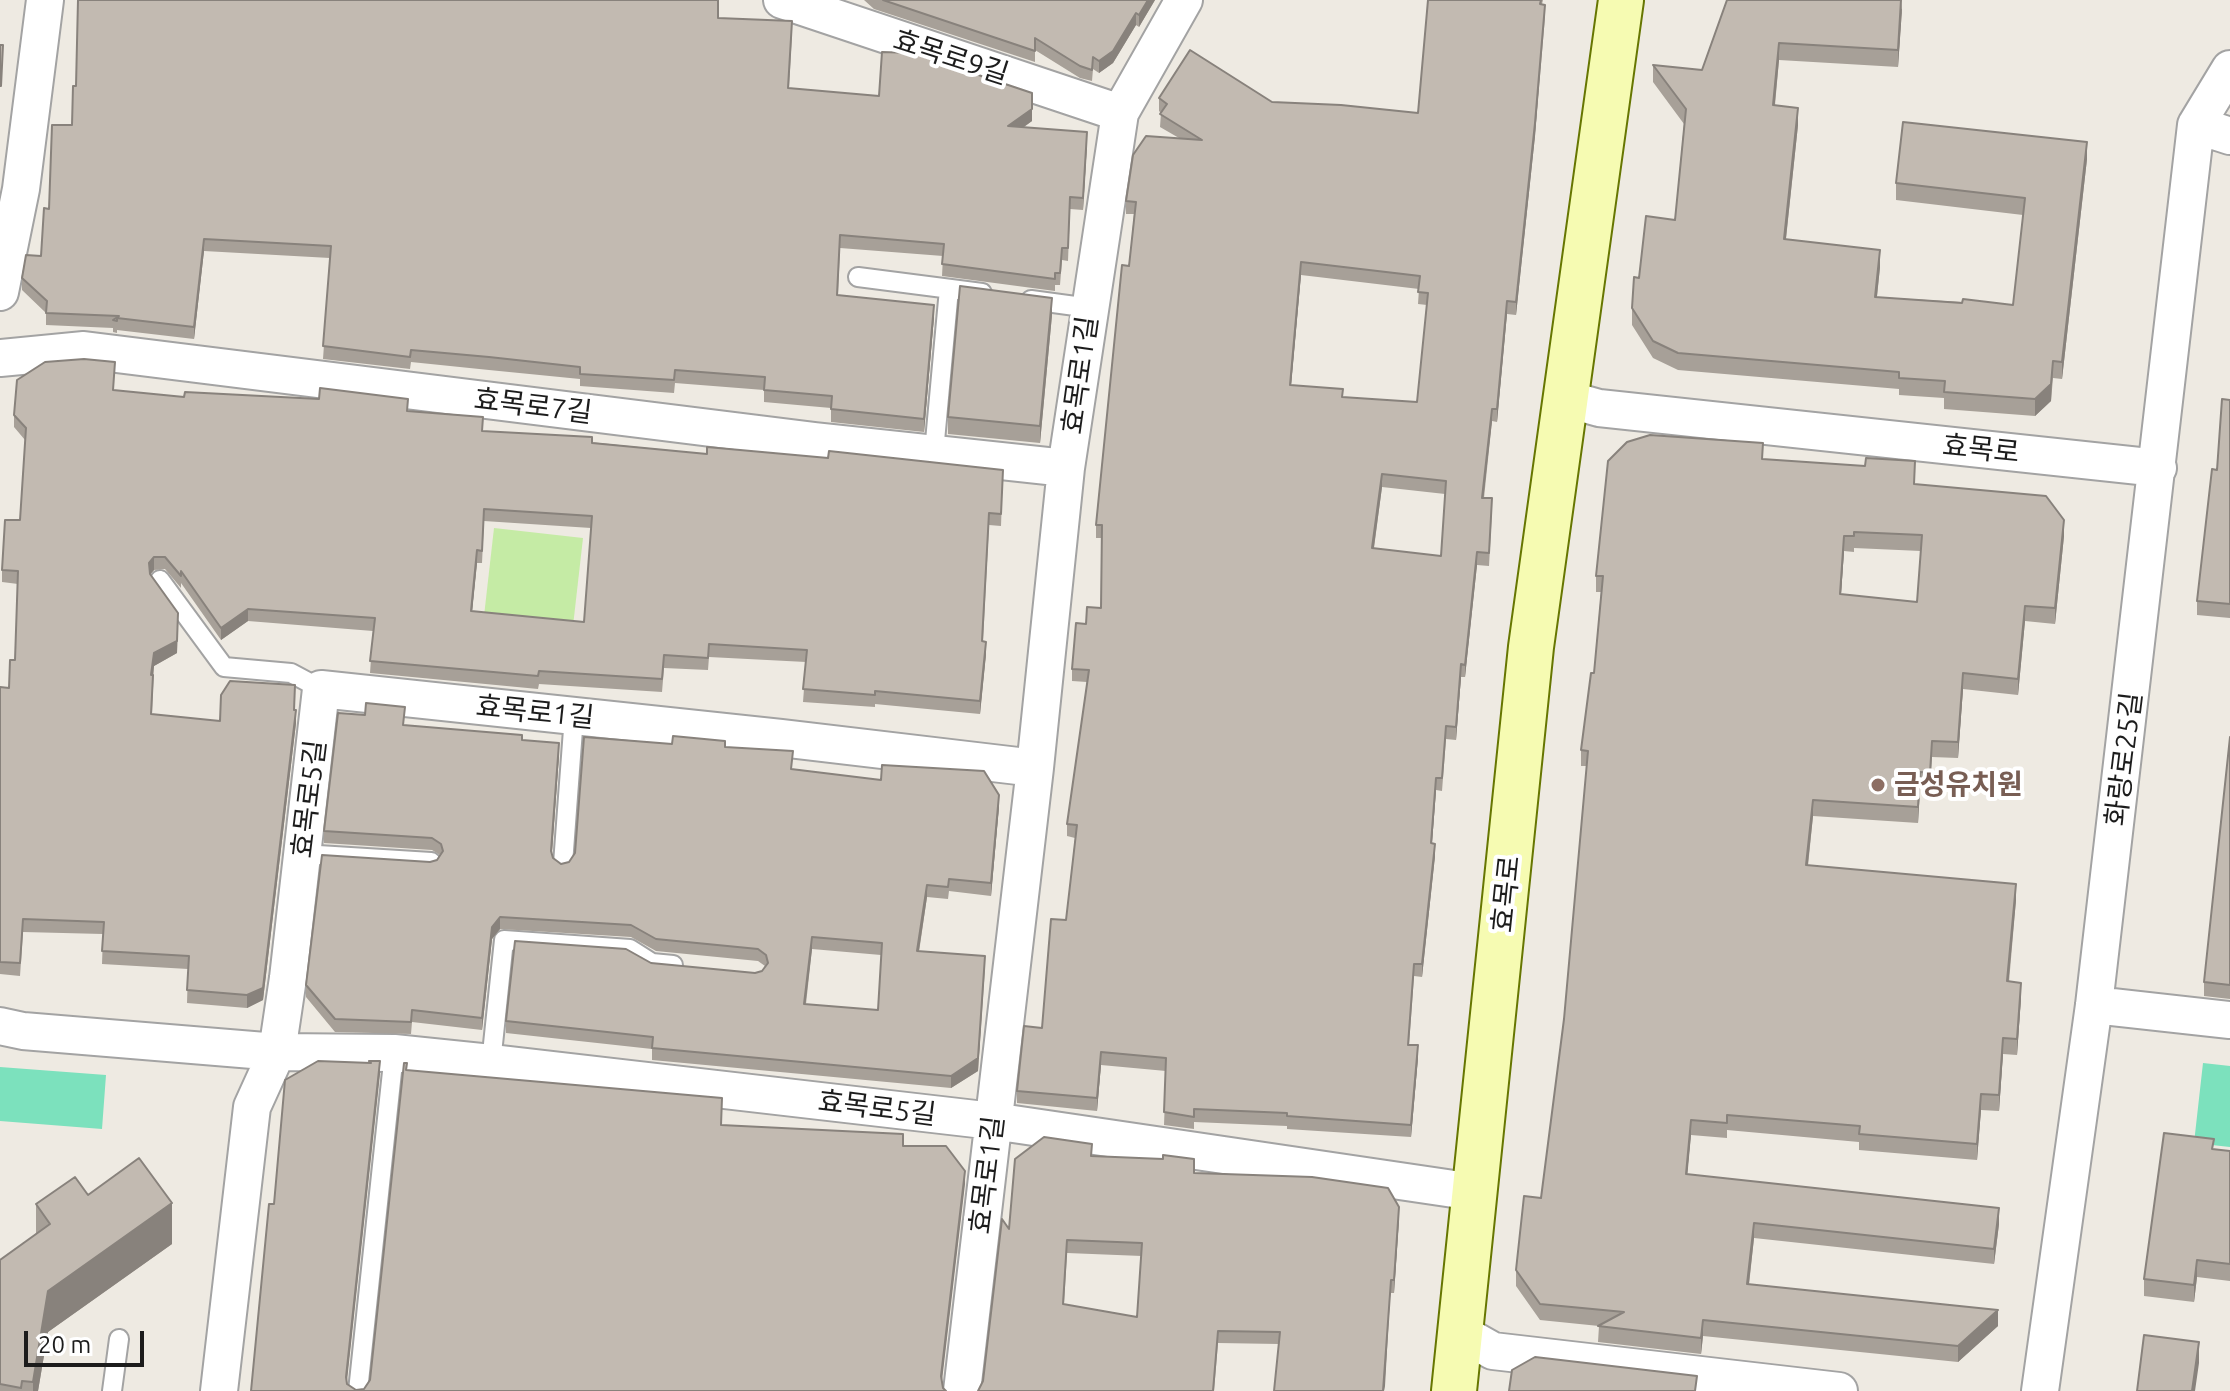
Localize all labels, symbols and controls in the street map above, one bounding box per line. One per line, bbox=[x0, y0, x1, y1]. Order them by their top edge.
street label: 효목로9길 bbox=[889, 23, 1013, 91]
street label: 효목로1길 bbox=[1055, 314, 1105, 436]
street label: 효목로7길 bbox=[472, 382, 594, 430]
street label: 효목로 bbox=[1941, 428, 2021, 470]
street label: 효목로1길 bbox=[474, 689, 596, 735]
street label: 화랑로25길 bbox=[2099, 690, 2149, 828]
street label: 효목로5길 bbox=[285, 738, 333, 860]
place label: 금성유치원 bbox=[1894, 768, 2023, 802]
marker: 금성유치원 bbox=[1869, 776, 1887, 794]
street label: 효목로 bbox=[1485, 854, 1527, 934]
street label: 효목로5길 bbox=[816, 1084, 938, 1132]
street label: 효목로1길 bbox=[963, 1114, 1011, 1236]
scale bar bbox=[28, 1315, 148, 1365]
text: 20 m bbox=[38, 1331, 91, 1358]

